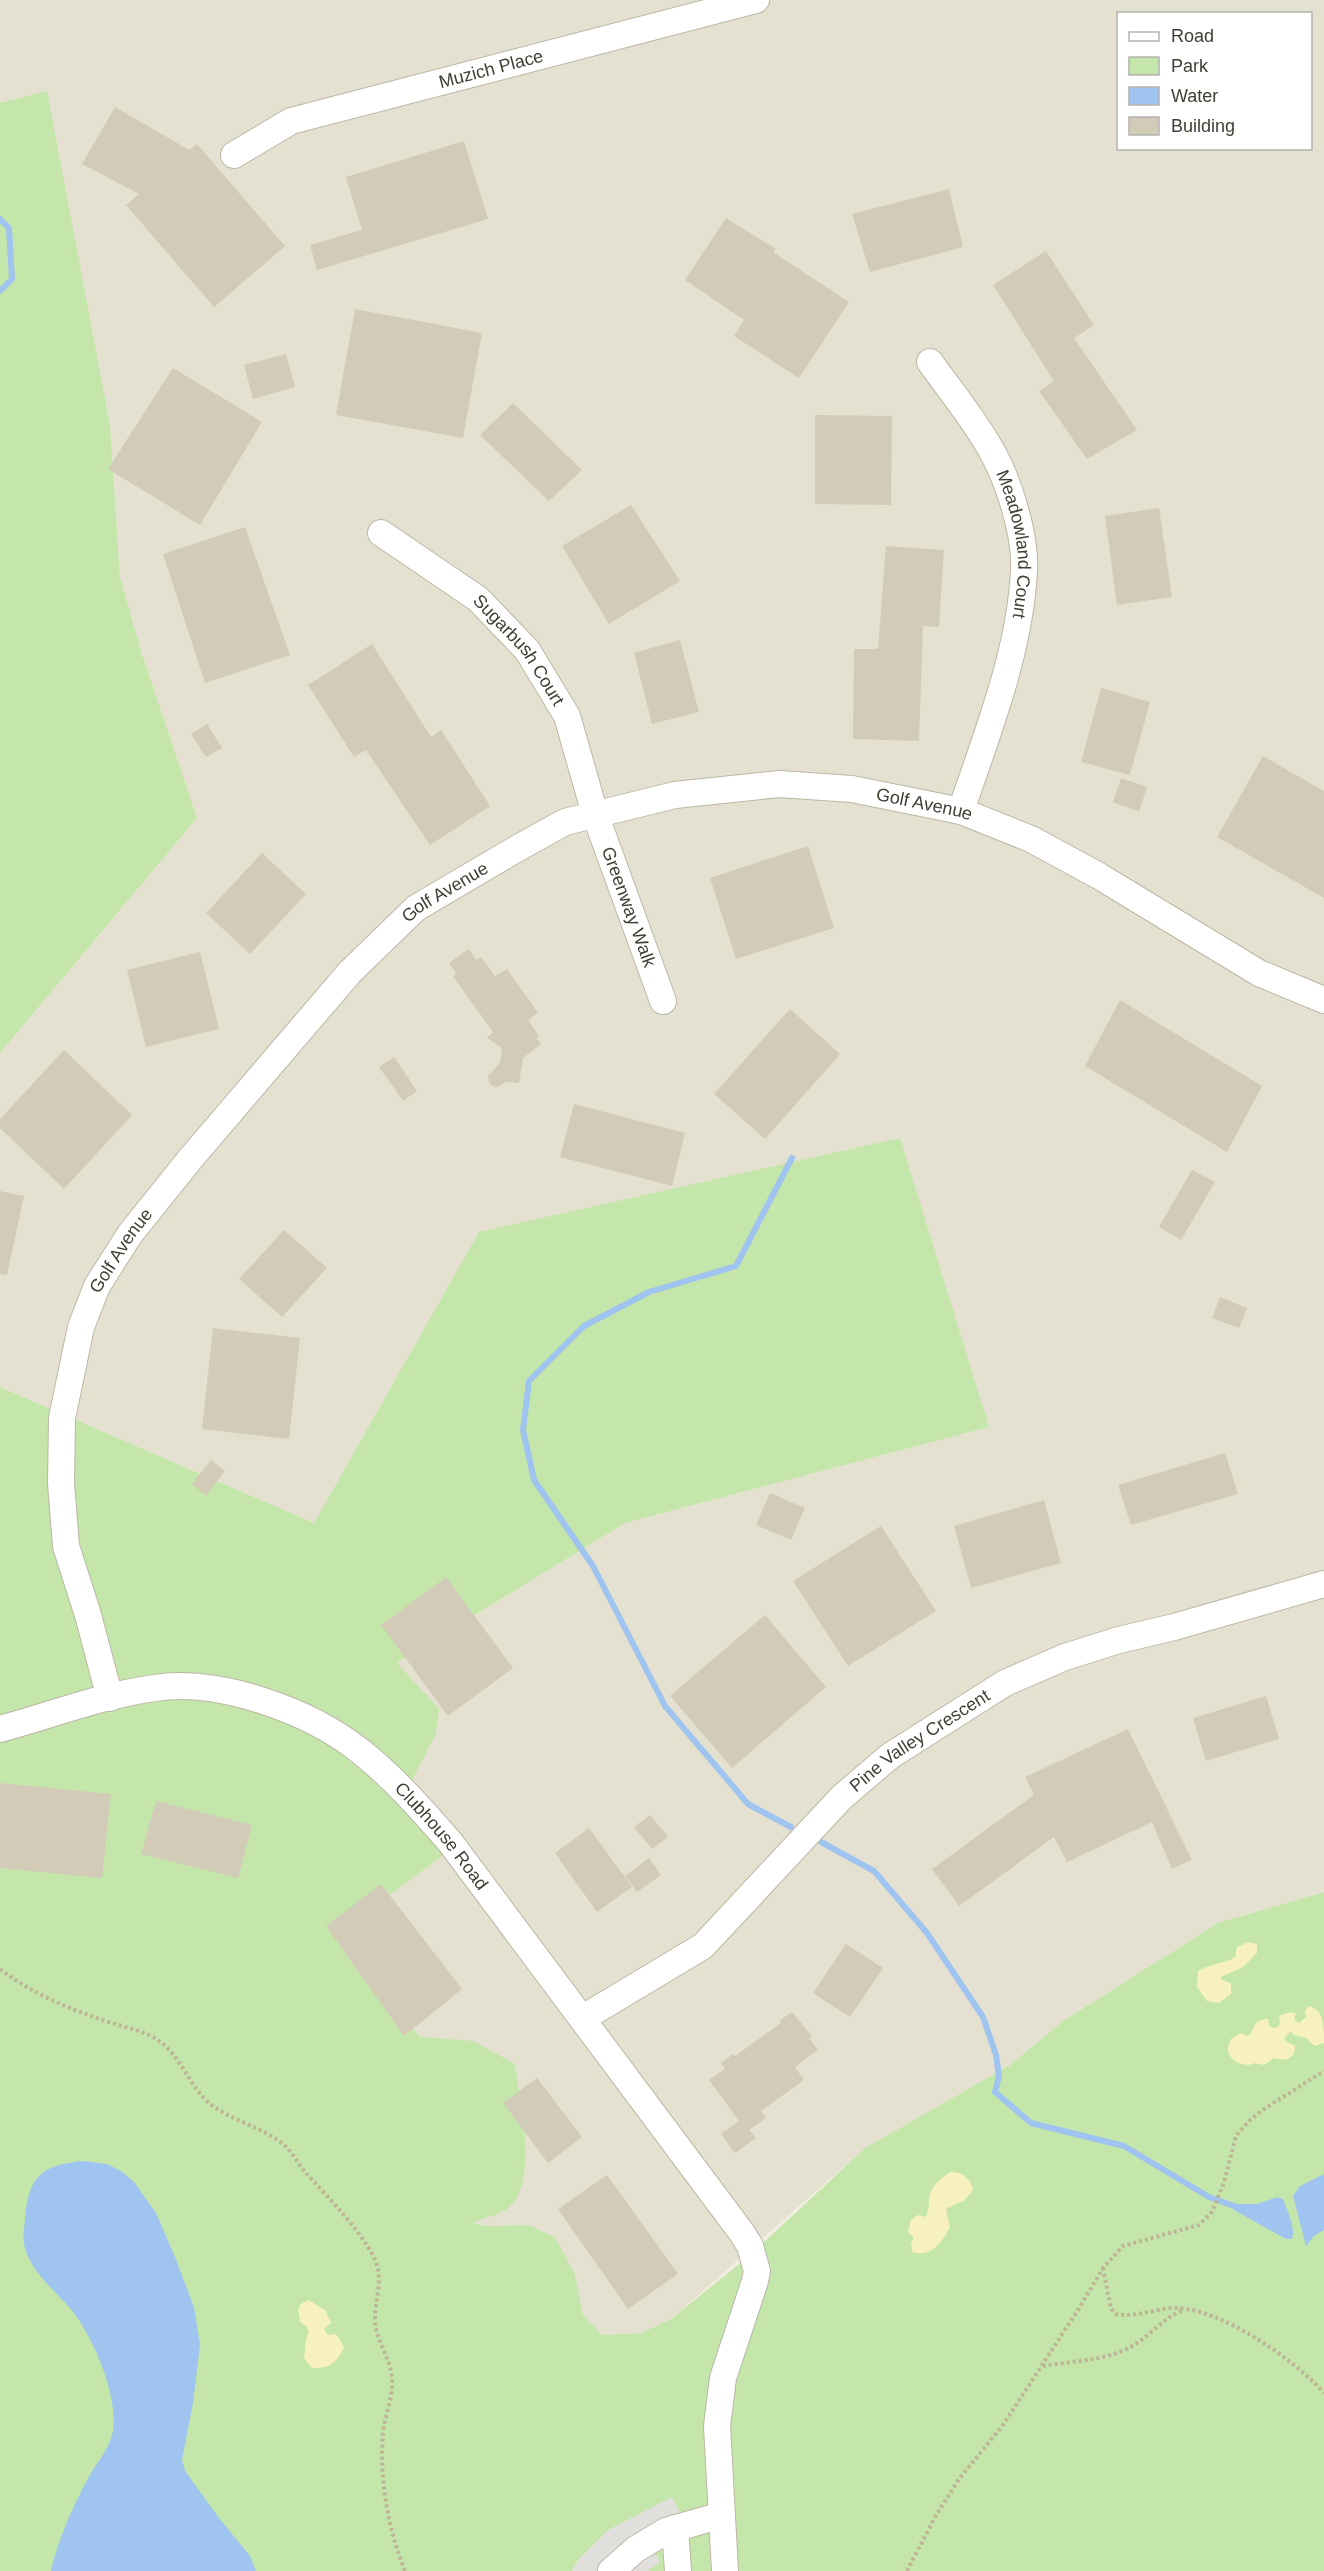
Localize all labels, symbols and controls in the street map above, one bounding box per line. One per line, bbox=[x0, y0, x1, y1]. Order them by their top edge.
legend bbox=[1117, 12, 1312, 150]
text: Road bbox=[1171, 26, 1214, 46]
street label: Muzich Place bbox=[437, 46, 545, 92]
text: Park bbox=[1171, 56, 1209, 76]
text: Water bbox=[1171, 86, 1218, 106]
text: Building bbox=[1171, 116, 1235, 136]
street label: Meadowland Court bbox=[992, 467, 1034, 620]
street label: Sugarbush Court bbox=[469, 590, 568, 709]
street label: Golf Avenue bbox=[874, 784, 975, 825]
street label: Greenway Walk bbox=[598, 844, 660, 971]
street label: Golf Avenue bbox=[398, 858, 492, 926]
street label: Golf Avenue bbox=[85, 1204, 156, 1297]
street label: Pine Valley Crescent bbox=[846, 1685, 993, 1796]
street label: Clubhouse Road bbox=[391, 1778, 492, 1894]

